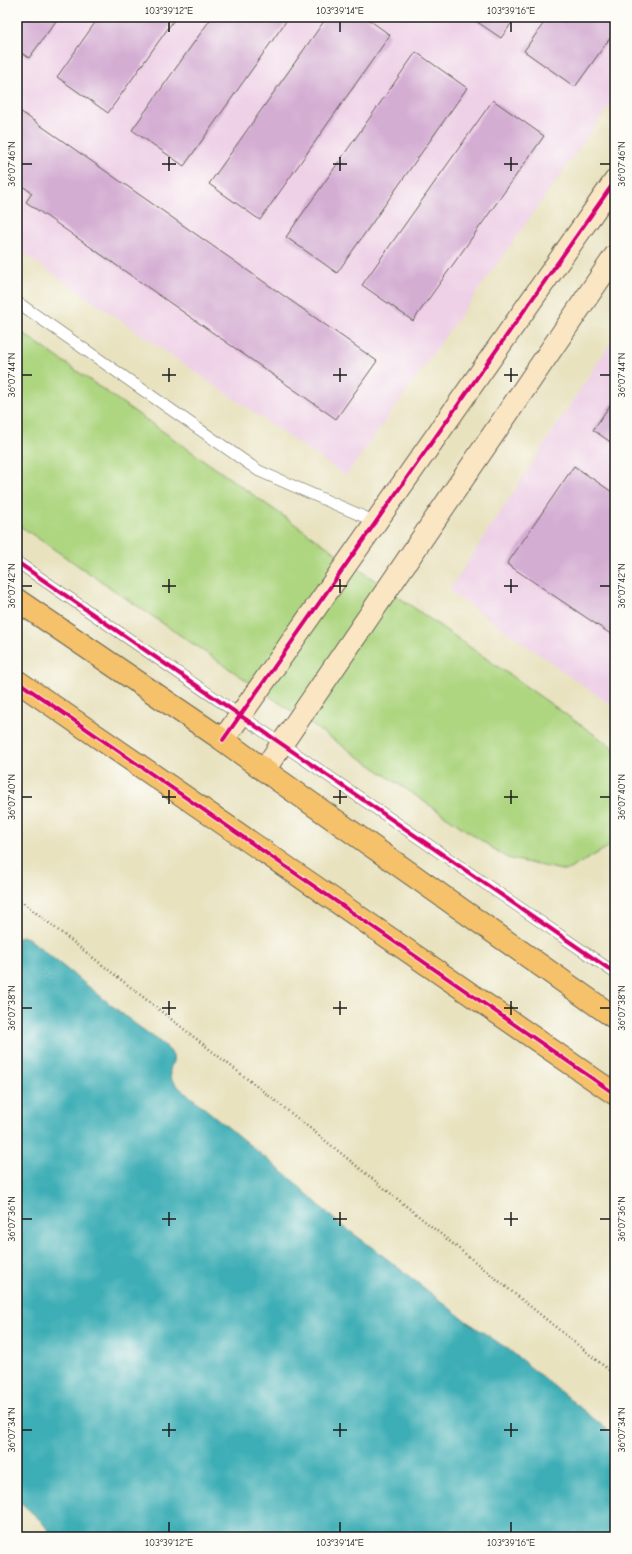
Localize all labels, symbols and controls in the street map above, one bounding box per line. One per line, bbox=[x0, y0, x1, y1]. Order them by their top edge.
text: 103°39'12"E bbox=[145, 5, 193, 17]
text: 103°39'14"E bbox=[316, 5, 364, 17]
text: 103°39'16"E bbox=[487, 5, 535, 17]
text: 36°07'46"N bbox=[6, 141, 18, 187]
text: 36°07'46"N bbox=[616, 141, 628, 187]
text: 36°07'44"N bbox=[6, 353, 18, 397]
text: 36°07'44"N bbox=[616, 353, 628, 397]
text: 36°07'42"N bbox=[6, 563, 18, 609]
text: 36°07'42"N bbox=[616, 563, 628, 609]
text: 36°07'40"N bbox=[6, 774, 18, 820]
text: 36°07'40"N bbox=[616, 774, 628, 820]
text: 36°07'38"N bbox=[6, 985, 18, 1031]
text: 36°07'38"N bbox=[616, 985, 628, 1031]
text: 36°07'36"N bbox=[6, 1196, 18, 1242]
text: 36°07'36"N bbox=[616, 1196, 628, 1242]
text: 36°07'34"N bbox=[6, 1408, 18, 1452]
text: 36°07'34"N bbox=[616, 1408, 628, 1452]
text: 103°39'12"E bbox=[145, 1537, 193, 1549]
text: 103°39'14"E bbox=[316, 1537, 364, 1549]
text: 103°39'16"E bbox=[487, 1537, 535, 1549]

